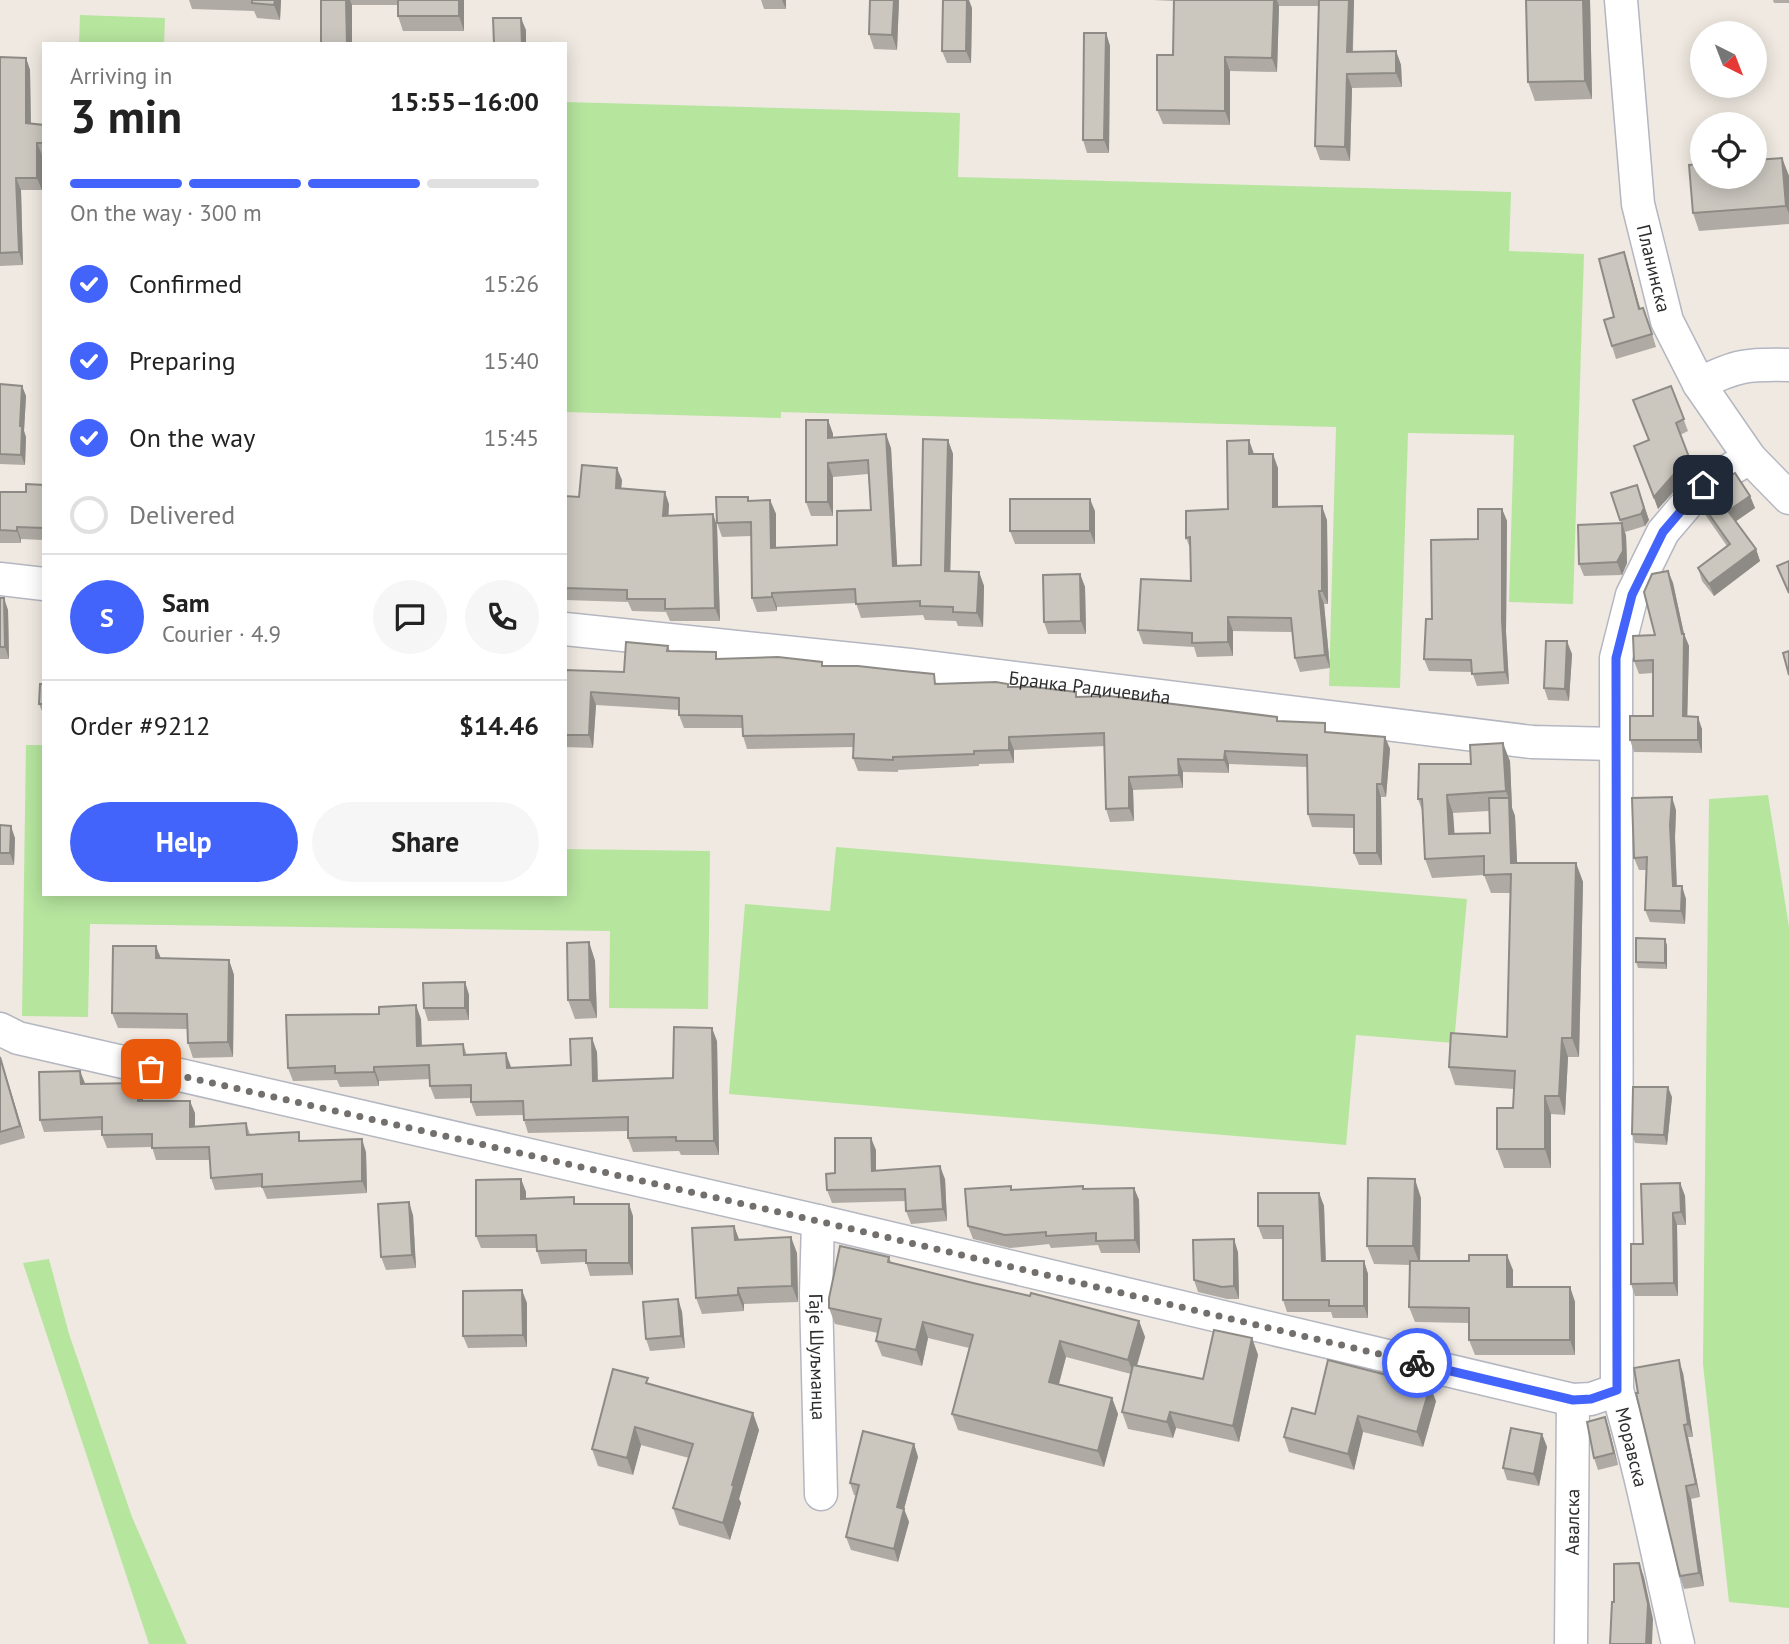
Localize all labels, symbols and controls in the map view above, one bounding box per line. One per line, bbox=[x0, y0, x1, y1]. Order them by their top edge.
north arrow bbox=[1690, 21, 1768, 98]
map controls bbox=[1690, 21, 1767, 189]
text: Arriving in bbox=[70, 61, 172, 90]
text: 15:55–16:00 bbox=[390, 85, 539, 118]
text: 3 min bbox=[70, 86, 182, 146]
button: locate bbox=[1690, 112, 1767, 189]
text: On the way · 300 m bbox=[70, 198, 262, 227]
street label: Планинска bbox=[1632, 222, 1676, 315]
icon: check bbox=[70, 265, 108, 303]
text: Confirmed bbox=[129, 267, 242, 300]
text: 15:26 bbox=[484, 269, 539, 298]
icon: check bbox=[70, 342, 108, 380]
text: Preparing bbox=[129, 344, 236, 377]
text: 15:40 bbox=[484, 346, 539, 375]
icon: check bbox=[70, 419, 108, 457]
text: On the way bbox=[129, 421, 255, 454]
text: 15:45 bbox=[484, 423, 539, 452]
pin bbox=[1673, 455, 1733, 515]
icon: home bbox=[1684, 466, 1722, 504]
text: Delivered bbox=[129, 498, 235, 531]
button: chat bbox=[373, 580, 447, 654]
button: phone bbox=[465, 580, 539, 654]
text: Sam bbox=[162, 586, 210, 619]
text: S bbox=[100, 601, 114, 634]
text: Courier · 4.9 bbox=[162, 619, 281, 648]
street label: Бранка Радичевића bbox=[1007, 665, 1172, 709]
text: Order #9212 bbox=[70, 709, 210, 742]
text: $14.46 bbox=[459, 709, 539, 742]
button: Help bbox=[70, 802, 298, 882]
button: Share bbox=[312, 802, 539, 882]
pin bbox=[121, 1039, 181, 1099]
icon: bag bbox=[132, 1050, 170, 1088]
street label: Гаје Шуљманца bbox=[804, 1293, 831, 1421]
courier bbox=[1382, 1328, 1452, 1398]
icon: bike bbox=[1398, 1344, 1436, 1382]
street label: Моравска bbox=[1611, 1405, 1653, 1489]
street label: Авалска bbox=[1560, 1489, 1584, 1555]

